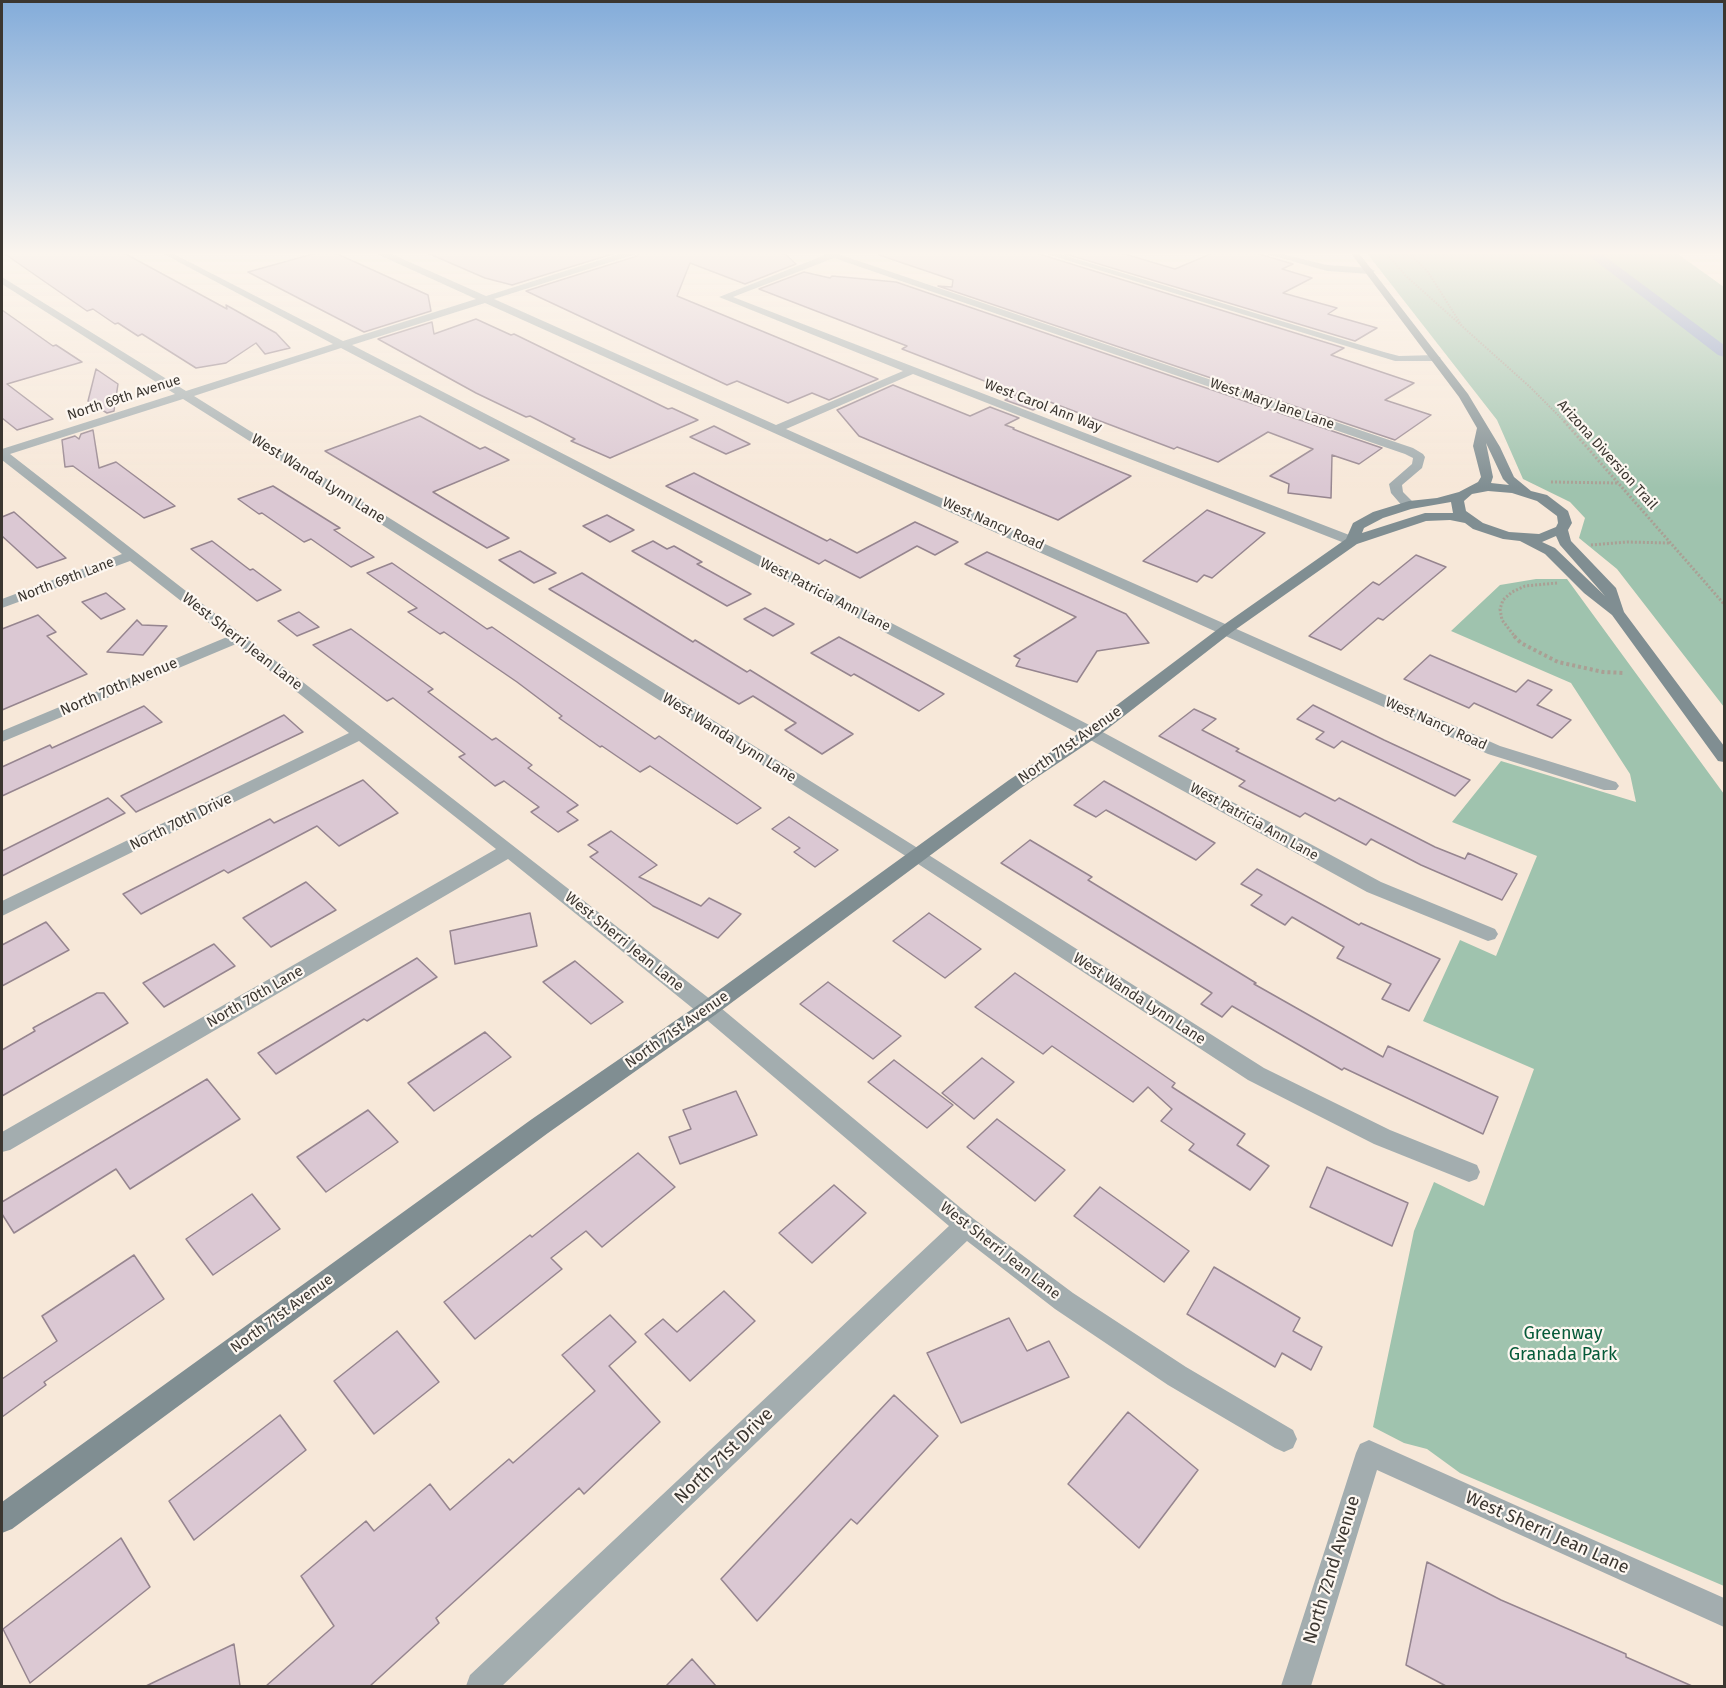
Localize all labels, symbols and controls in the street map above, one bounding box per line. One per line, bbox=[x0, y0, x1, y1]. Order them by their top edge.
street label: North 69th Avenue bbox=[65, 372, 183, 424]
street label: West Mary Jane Lane bbox=[1208, 375, 1336, 433]
street label: West Carol Ann Way bbox=[982, 376, 1104, 436]
street label: Arizona Diversion Trail bbox=[1553, 397, 1661, 513]
street label: West Wanda Lynn Lane bbox=[248, 430, 388, 528]
street label: West Nancy Road bbox=[940, 494, 1046, 554]
street label: North 69th Lane bbox=[15, 554, 117, 606]
street label: West Patricia Ann Lane bbox=[757, 555, 893, 635]
street label: West Sherri Jean Lane bbox=[178, 589, 306, 695]
street label: North 70th Avenue bbox=[58, 654, 180, 720]
street label: West Wanda Lynn Lane bbox=[659, 689, 799, 787]
street label: West Nancy Road bbox=[1383, 694, 1489, 754]
street label: North 71st Avenue bbox=[1015, 703, 1125, 787]
street label: West Patricia Ann Lane bbox=[1187, 780, 1321, 864]
street label: North 70th Drive bbox=[127, 790, 235, 854]
street label: West Sherri Jean Lane bbox=[561, 889, 687, 995]
street label: West Wanda Lynn Lane bbox=[1069, 949, 1209, 1049]
street label: North 70th Lane bbox=[204, 962, 306, 1032]
street label: North 71st Avenue bbox=[622, 988, 732, 1072]
street label: West Sherri Jean Lane bbox=[936, 1198, 1064, 1304]
street label: North 71st Avenue bbox=[227, 1271, 337, 1357]
park label: Greenway Granada Park bbox=[1509, 1323, 1617, 1366]
street label: North 71st Drive bbox=[670, 1403, 778, 1509]
street label: West Sherri Jean Lane bbox=[1462, 1487, 1632, 1579]
street label: North 72nd Avenue bbox=[1299, 1493, 1365, 1647]

